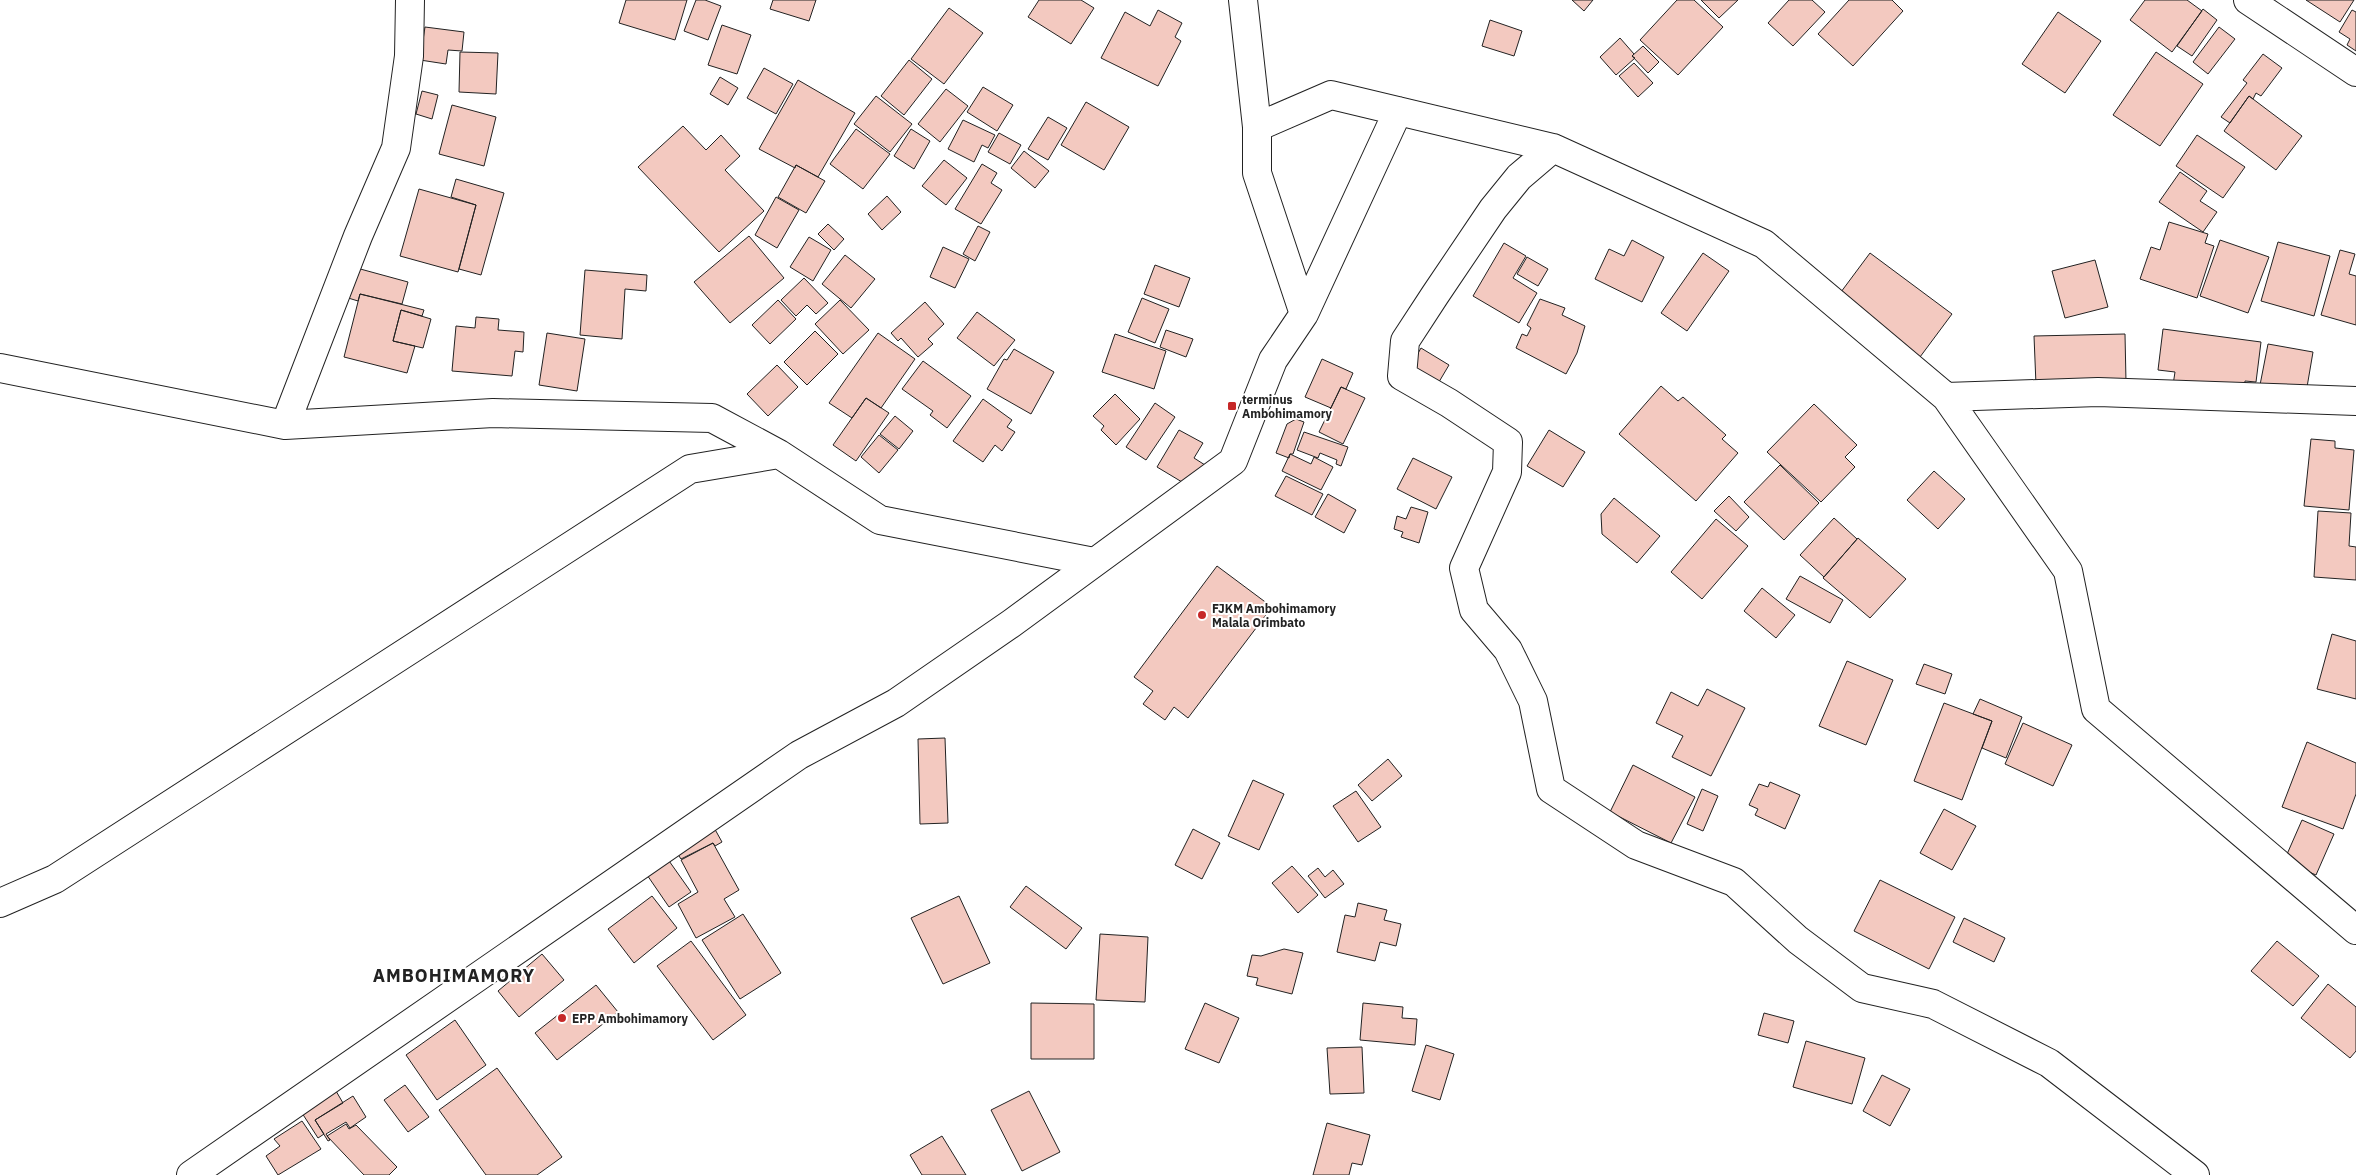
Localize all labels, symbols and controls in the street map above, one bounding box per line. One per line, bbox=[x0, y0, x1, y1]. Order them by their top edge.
place label: terminus Ambohimamory bbox=[1242, 392, 1333, 421]
marker: terminus Ambohimamory bbox=[1226, 400, 1238, 412]
place label: FJKM Ambohimamory Malala Orimbato bbox=[1212, 601, 1336, 630]
marker: FJKM Ambohimamory Malala Orimbato bbox=[1196, 609, 1208, 621]
district label: AMBOHIMAMORY bbox=[373, 964, 535, 987]
place label: EPP Ambohimamory bbox=[572, 1011, 688, 1026]
marker: EPP Ambohimamory bbox=[556, 1012, 568, 1024]

